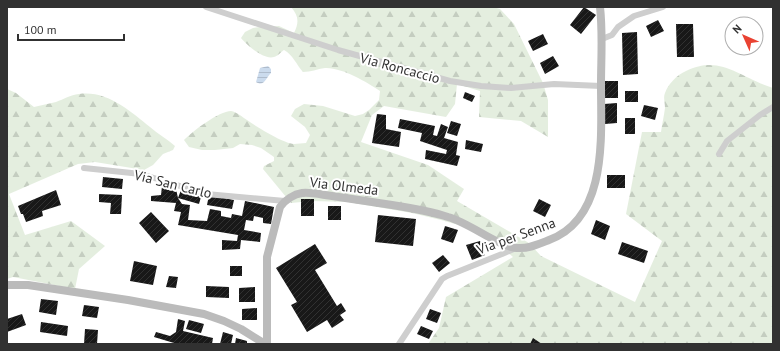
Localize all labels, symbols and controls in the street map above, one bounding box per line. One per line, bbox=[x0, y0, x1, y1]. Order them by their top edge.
scale bar bbox=[18, 16, 124, 42]
north arrow bbox=[724, 16, 764, 56]
text: N bbox=[729, 21, 744, 36]
text: 100 m bbox=[24, 22, 57, 37]
street label: Via Roncaccio bbox=[357, 48, 442, 87]
street label: Via San Carlo bbox=[131, 165, 214, 202]
street label: Via Olmeda bbox=[308, 173, 379, 199]
street label: Via per Senna bbox=[473, 213, 558, 259]

